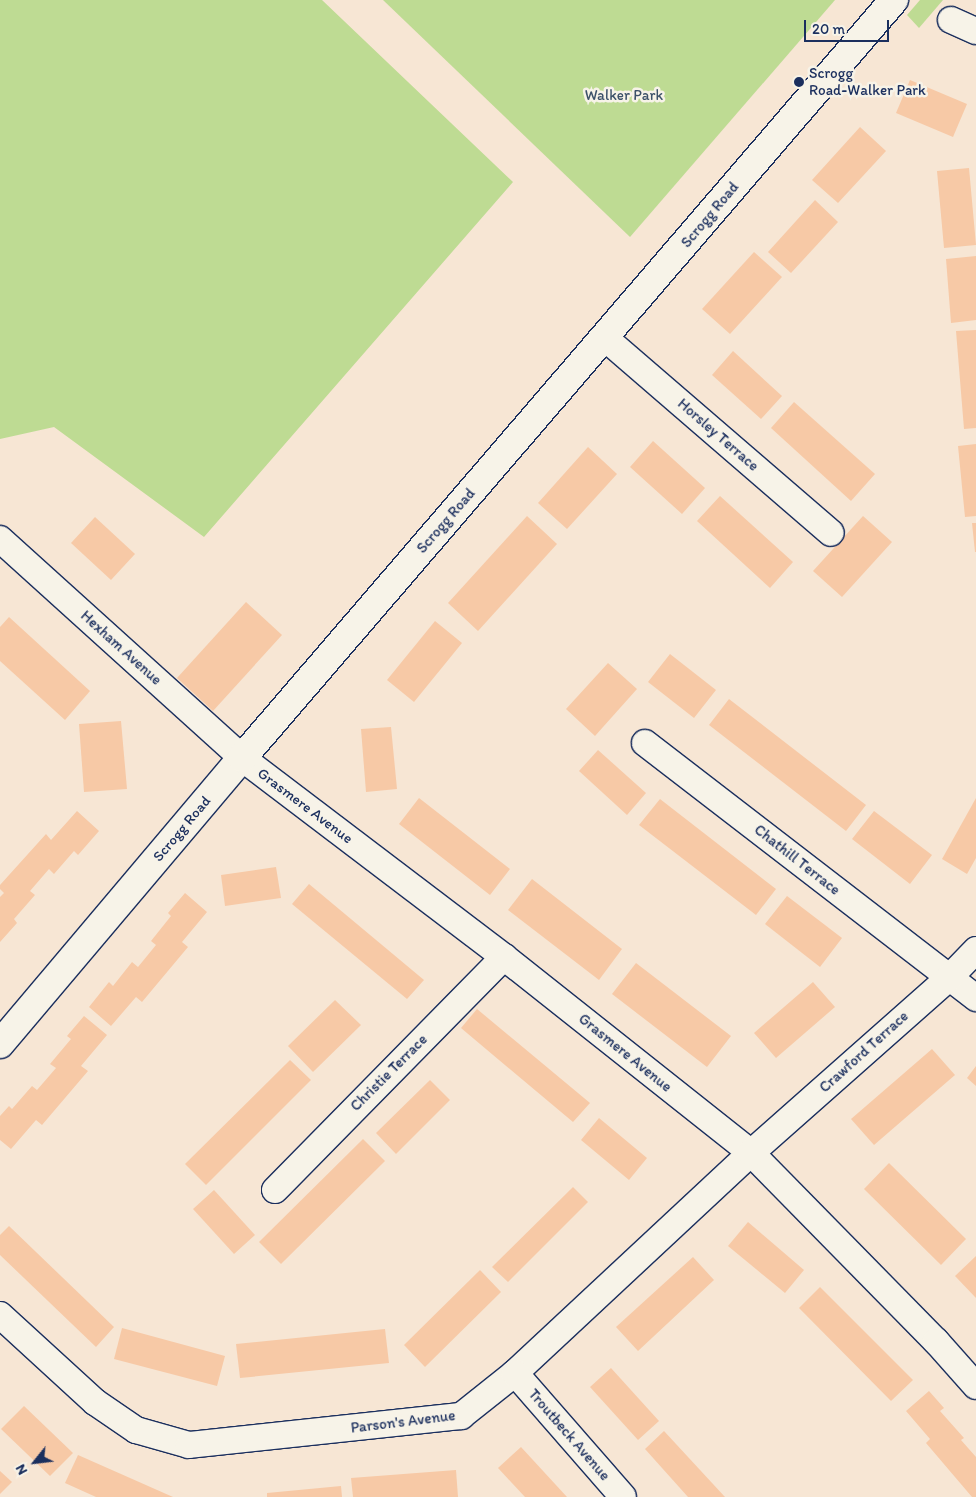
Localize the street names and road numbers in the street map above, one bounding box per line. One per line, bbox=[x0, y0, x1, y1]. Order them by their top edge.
street label: Scrogg Road bbox=[677, 179, 743, 251]
street label: Horsley Terrace bbox=[674, 395, 762, 475]
street label: Scrogg Road bbox=[413, 485, 479, 557]
street label: Hexham Avenue bbox=[77, 607, 165, 689]
street label: Grasmere Avenue bbox=[254, 765, 356, 847]
street label: Scrogg Road bbox=[149, 793, 215, 865]
street label: Chathill Terrace bbox=[751, 821, 843, 899]
street label: Crawford Terrace bbox=[817, 1008, 911, 1096]
street label: Grasmere Avenue bbox=[575, 1010, 675, 1096]
street label: Christie Terrace bbox=[347, 1031, 431, 1115]
street label: Troutbeck Avenue bbox=[525, 1386, 613, 1484]
street label: Parson's Avenue bbox=[350, 1407, 456, 1437]

